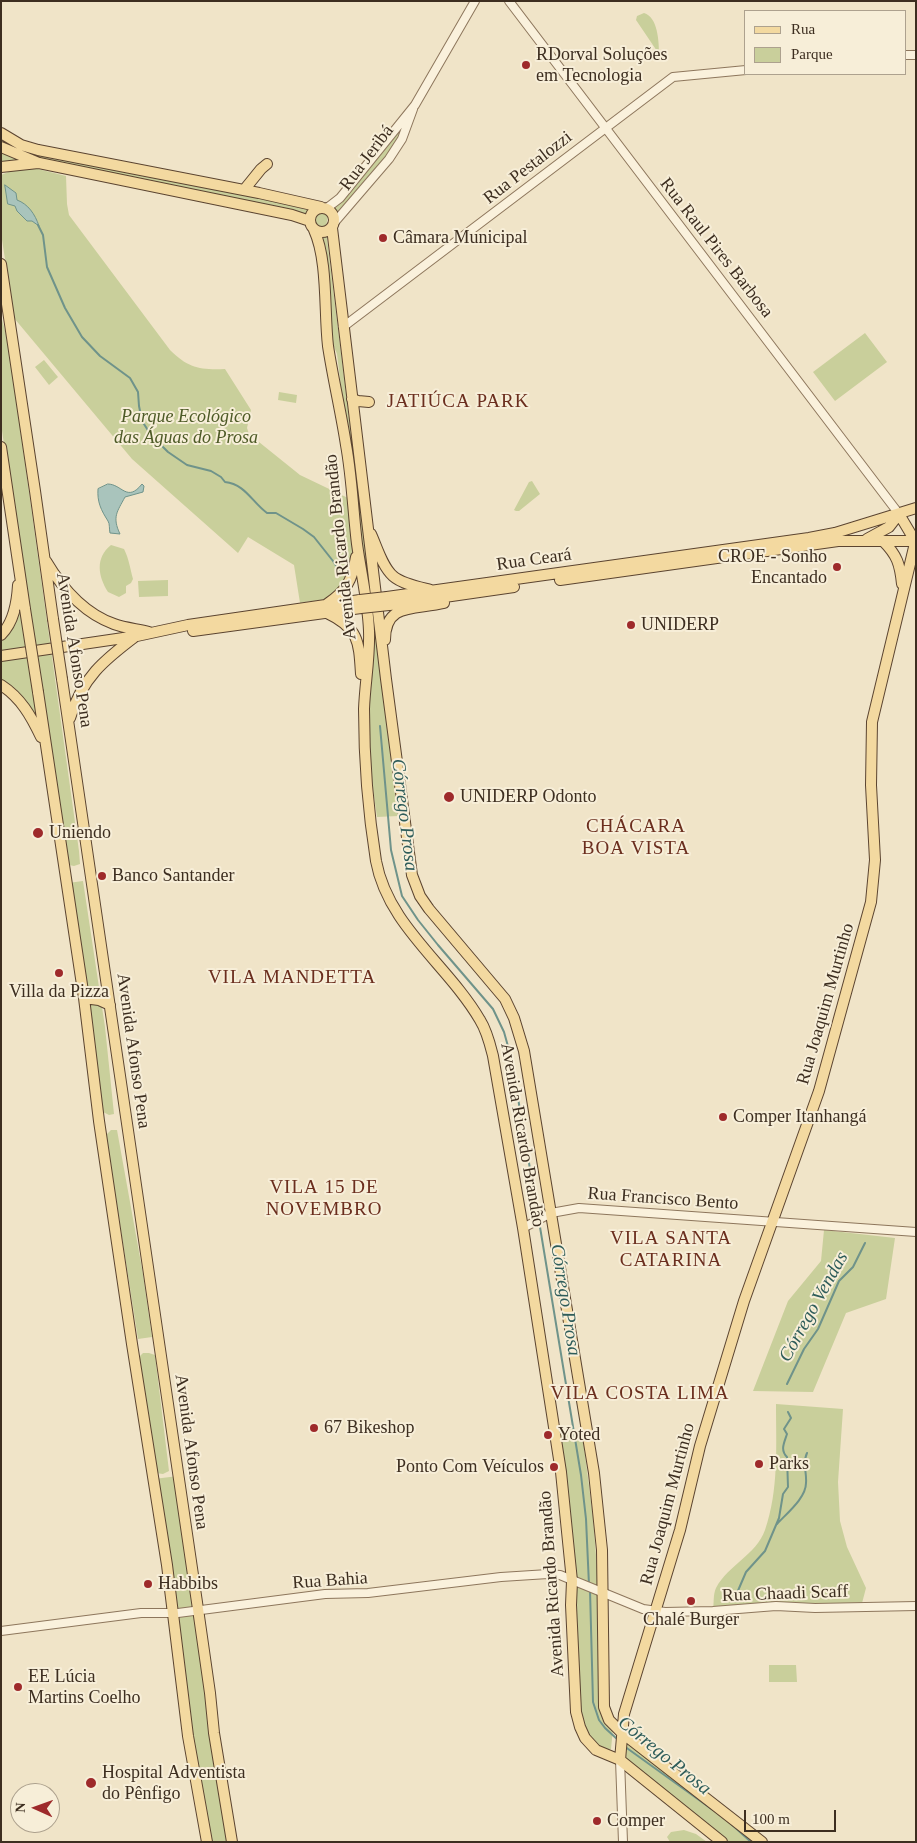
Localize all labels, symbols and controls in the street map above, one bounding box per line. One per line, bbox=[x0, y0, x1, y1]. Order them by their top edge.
legend bbox=[744, 10, 907, 75]
text: Rua bbox=[791, 21, 815, 37]
place label: RDorval Soluções em Tecnologia bbox=[536, 44, 667, 86]
text: Parque bbox=[791, 46, 833, 62]
marker: RDorval Soluções em Tecnologia bbox=[520, 59, 532, 71]
street label: Rua Jeribá bbox=[335, 121, 399, 195]
street label: Rua Pestalozzi bbox=[479, 127, 577, 209]
street label: Rua Raul Pires Barbosa bbox=[655, 174, 777, 322]
place label: Câmara Municipal bbox=[393, 227, 527, 249]
marker: Câmara Municipal bbox=[377, 232, 389, 244]
district label: JATIÚCA PARK bbox=[385, 391, 531, 413]
park label: Parque Ecológico das Águas do Prosa bbox=[114, 406, 258, 448]
street label: Avenida Ricardo Brandão bbox=[321, 453, 361, 641]
street label: Rua Ceará bbox=[495, 544, 573, 576]
place label: CROE - Sonho Encantado bbox=[718, 546, 827, 588]
marker: CROE - Sonho Encantado bbox=[831, 561, 843, 573]
street label: Avenida Afonso Pena bbox=[51, 571, 97, 729]
place label: UNIDERP bbox=[641, 614, 719, 636]
marker: UNIDERP bbox=[625, 619, 637, 631]
water label: Córrego Prosa bbox=[386, 757, 422, 873]
place label: UNIDERP Odonto bbox=[460, 786, 597, 808]
marker: UNIDERP Odonto bbox=[442, 790, 456, 804]
district label: CHÁCARA BOA VISTA bbox=[581, 816, 691, 860]
place label: Uniendo bbox=[49, 822, 111, 844]
marker: Uniendo bbox=[31, 826, 45, 840]
place label: Banco Santander bbox=[112, 865, 234, 887]
marker: Banco Santander bbox=[96, 870, 108, 882]
street label: Rua Joaquim Murtinho bbox=[793, 921, 859, 1087]
marker: Villa da Pizza bbox=[53, 967, 65, 979]
district label: VILA MANDETTA bbox=[206, 967, 378, 989]
street label: Avenida Afonso Pena bbox=[111, 972, 155, 1130]
place label: Villa da Pizza bbox=[9, 981, 109, 1003]
street label: Avenida Ricardo Brandão bbox=[495, 1041, 549, 1229]
place label: Comper Itanhangá bbox=[733, 1106, 866, 1128]
marker: Comper Itanhangá bbox=[717, 1111, 729, 1123]
district label: VILA 15 DE NOVEMBRO bbox=[265, 1177, 383, 1221]
street label: Rua Francisco Bento bbox=[587, 1183, 739, 1215]
district label: VILA SANTA CATARINA bbox=[609, 1228, 733, 1272]
water label: Córrego Prosa bbox=[545, 1242, 585, 1358]
water label: Córrego Vendas bbox=[774, 1248, 854, 1366]
street label: Avenida Afonso Pena bbox=[169, 1373, 213, 1531]
district label: VILA COSTA LIMA bbox=[549, 1383, 731, 1405]
place label: 67 Bikeshop bbox=[324, 1417, 415, 1439]
street label: Rua Joaquim Murtinho bbox=[636, 1421, 700, 1587]
marker: 67 Bikeshop bbox=[308, 1422, 320, 1434]
place label: Yoted bbox=[558, 1424, 600, 1446]
marker: Yoted bbox=[542, 1429, 554, 1441]
place label: Parks bbox=[769, 1453, 809, 1475]
place label: Ponto Com Veículos bbox=[396, 1456, 544, 1478]
marker: Parks bbox=[753, 1458, 765, 1470]
marker: Ponto Com Veículos bbox=[548, 1461, 560, 1473]
street label: Avenida Ricardo Brandão bbox=[535, 1490, 569, 1678]
street label: Rua Bahia bbox=[292, 1568, 368, 1594]
place label: Habbibs bbox=[158, 1573, 218, 1595]
marker: Habbibs bbox=[142, 1578, 154, 1590]
street label: Rua Chaadi Scaff bbox=[721, 1581, 849, 1607]
marker: Chalé Burger bbox=[685, 1595, 697, 1607]
place label: Chalé Burger bbox=[643, 1609, 739, 1631]
place label: EE Lúcia Martins Coelho bbox=[28, 1666, 140, 1708]
marker: EE Lúcia Martins Coelho bbox=[12, 1681, 24, 1693]
water label: Córrego Prosa bbox=[613, 1712, 715, 1800]
place label: Hospital Adventista do Pênfigo bbox=[102, 1762, 245, 1805]
marker: Hospital Adventista do Pênfigo bbox=[84, 1776, 98, 1790]
north arrow bbox=[10, 1783, 60, 1833]
scale bar bbox=[747, 1800, 840, 1832]
text: N bbox=[13, 1802, 28, 1813]
place label: Comper bbox=[607, 1810, 665, 1832]
text: 100 m bbox=[752, 1811, 790, 1827]
marker: Comper bbox=[591, 1815, 603, 1827]

